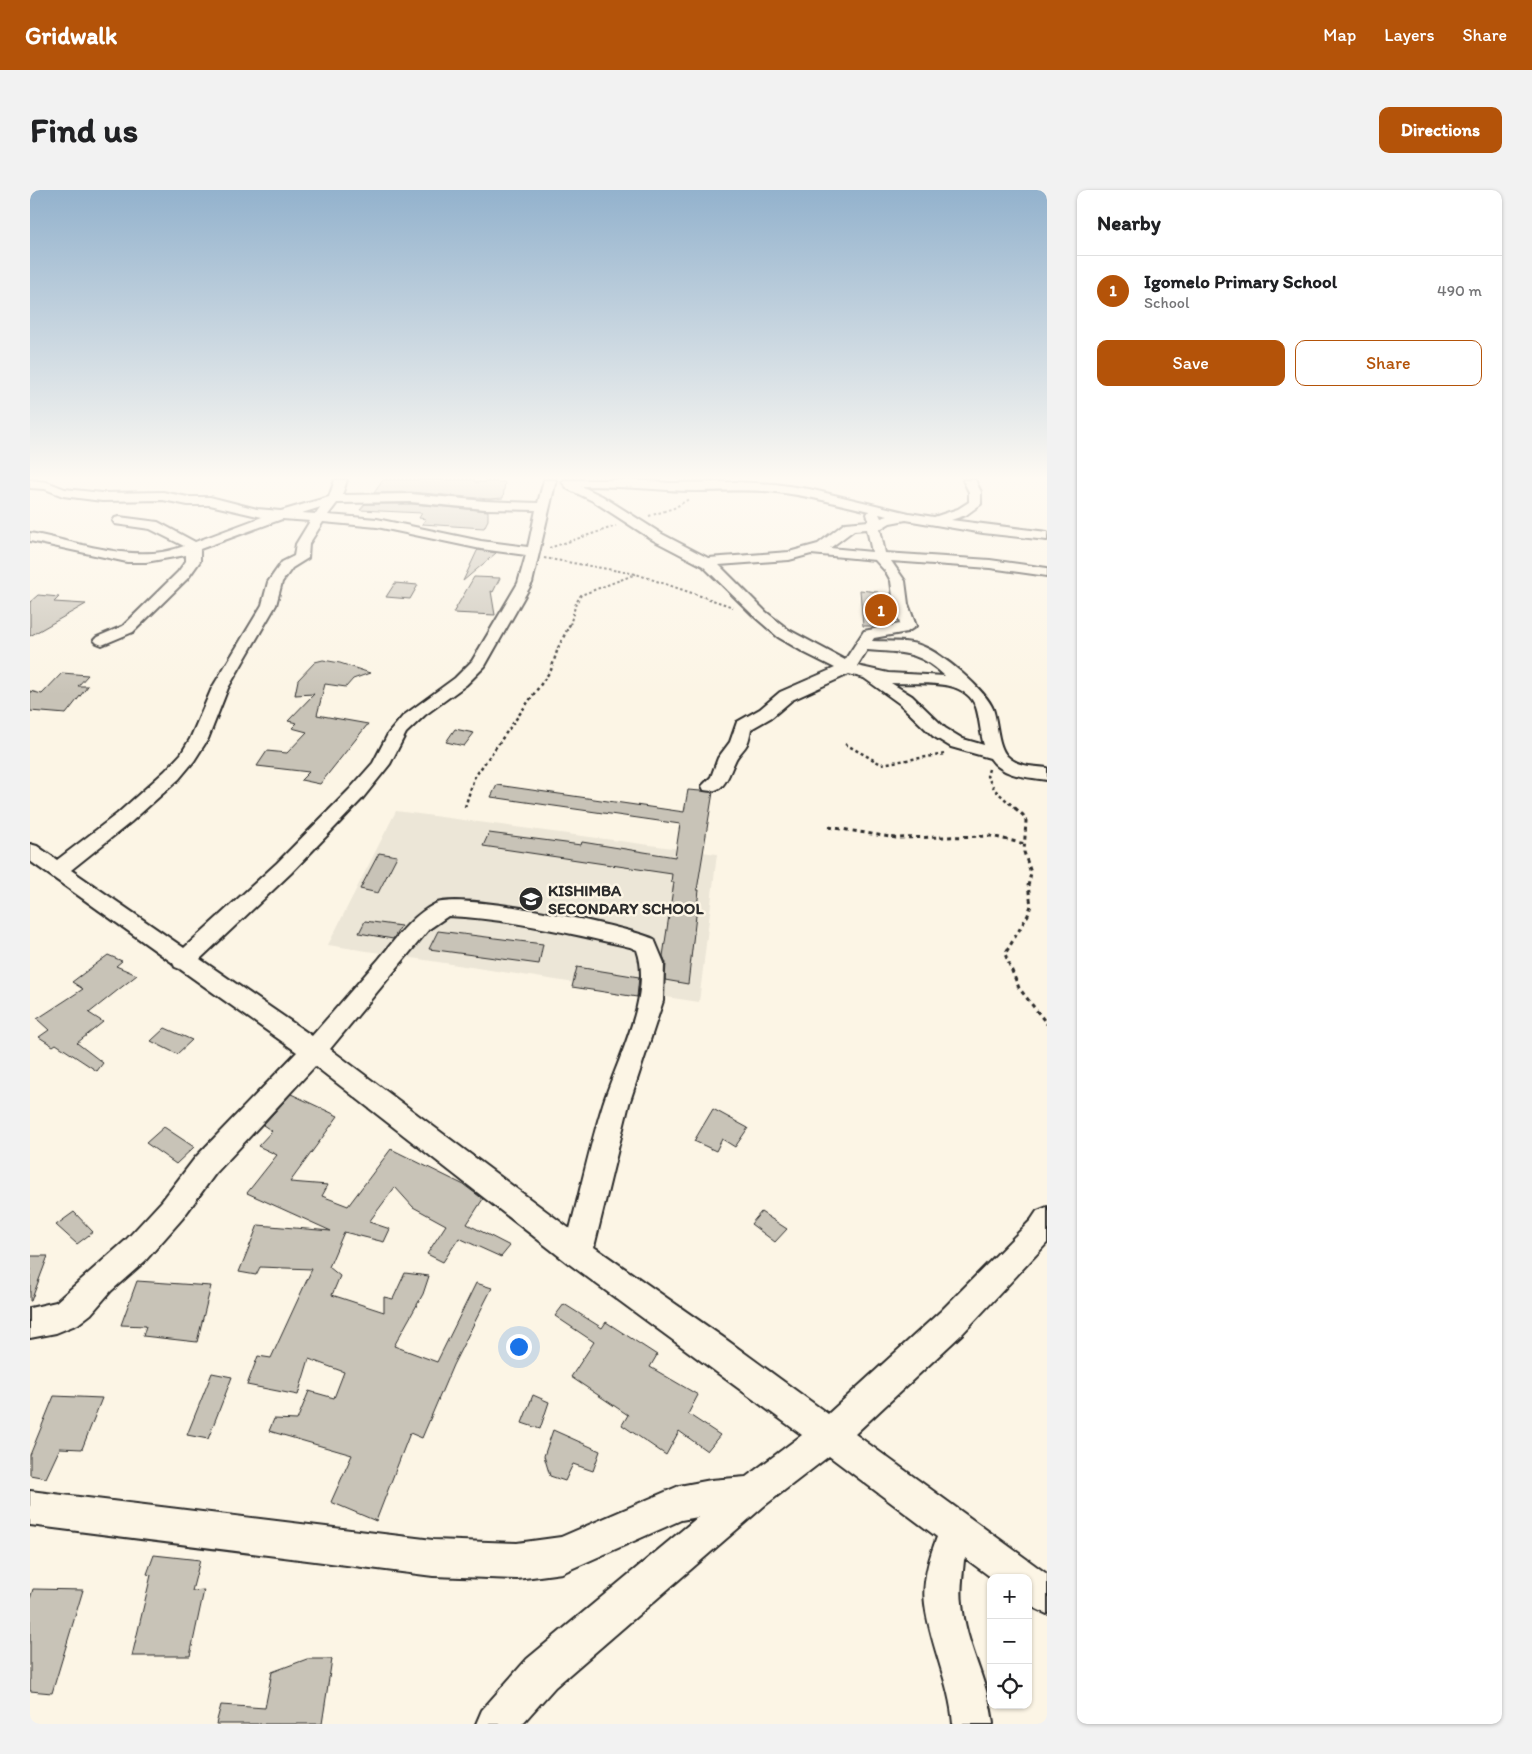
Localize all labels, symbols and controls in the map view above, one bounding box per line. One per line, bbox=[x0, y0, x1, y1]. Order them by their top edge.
text: Gridwalk bbox=[25, 21, 117, 50]
text: Map bbox=[1323, 24, 1356, 46]
text: Layers bbox=[1384, 24, 1434, 46]
text: Share bbox=[1462, 24, 1507, 46]
button: Directions bbox=[1379, 107, 1502, 153]
text: Find us bbox=[30, 109, 138, 151]
text: Nearby bbox=[1097, 210, 1161, 235]
text: Igomelo Primary School bbox=[1144, 270, 1337, 293]
text: 1 bbox=[1109, 281, 1117, 300]
text: 490 m bbox=[1437, 281, 1482, 300]
text: School bbox=[1144, 293, 1190, 312]
button: Save bbox=[1097, 340, 1285, 386]
button: Share bbox=[1295, 340, 1482, 386]
pin: 1 bbox=[865, 591, 897, 629]
place label: KISHIMBA SECONDARY SCHOOL bbox=[548, 881, 704, 918]
school or university icon: KISHIMBA SECONDARY SCHOOL bbox=[518, 886, 544, 912]
your location bbox=[506, 1334, 532, 1360]
map controls bbox=[987, 1574, 1032, 1709]
button: + bbox=[987, 1574, 1032, 1619]
button: − bbox=[987, 1619, 1032, 1664]
button: locate bbox=[987, 1664, 1032, 1709]

